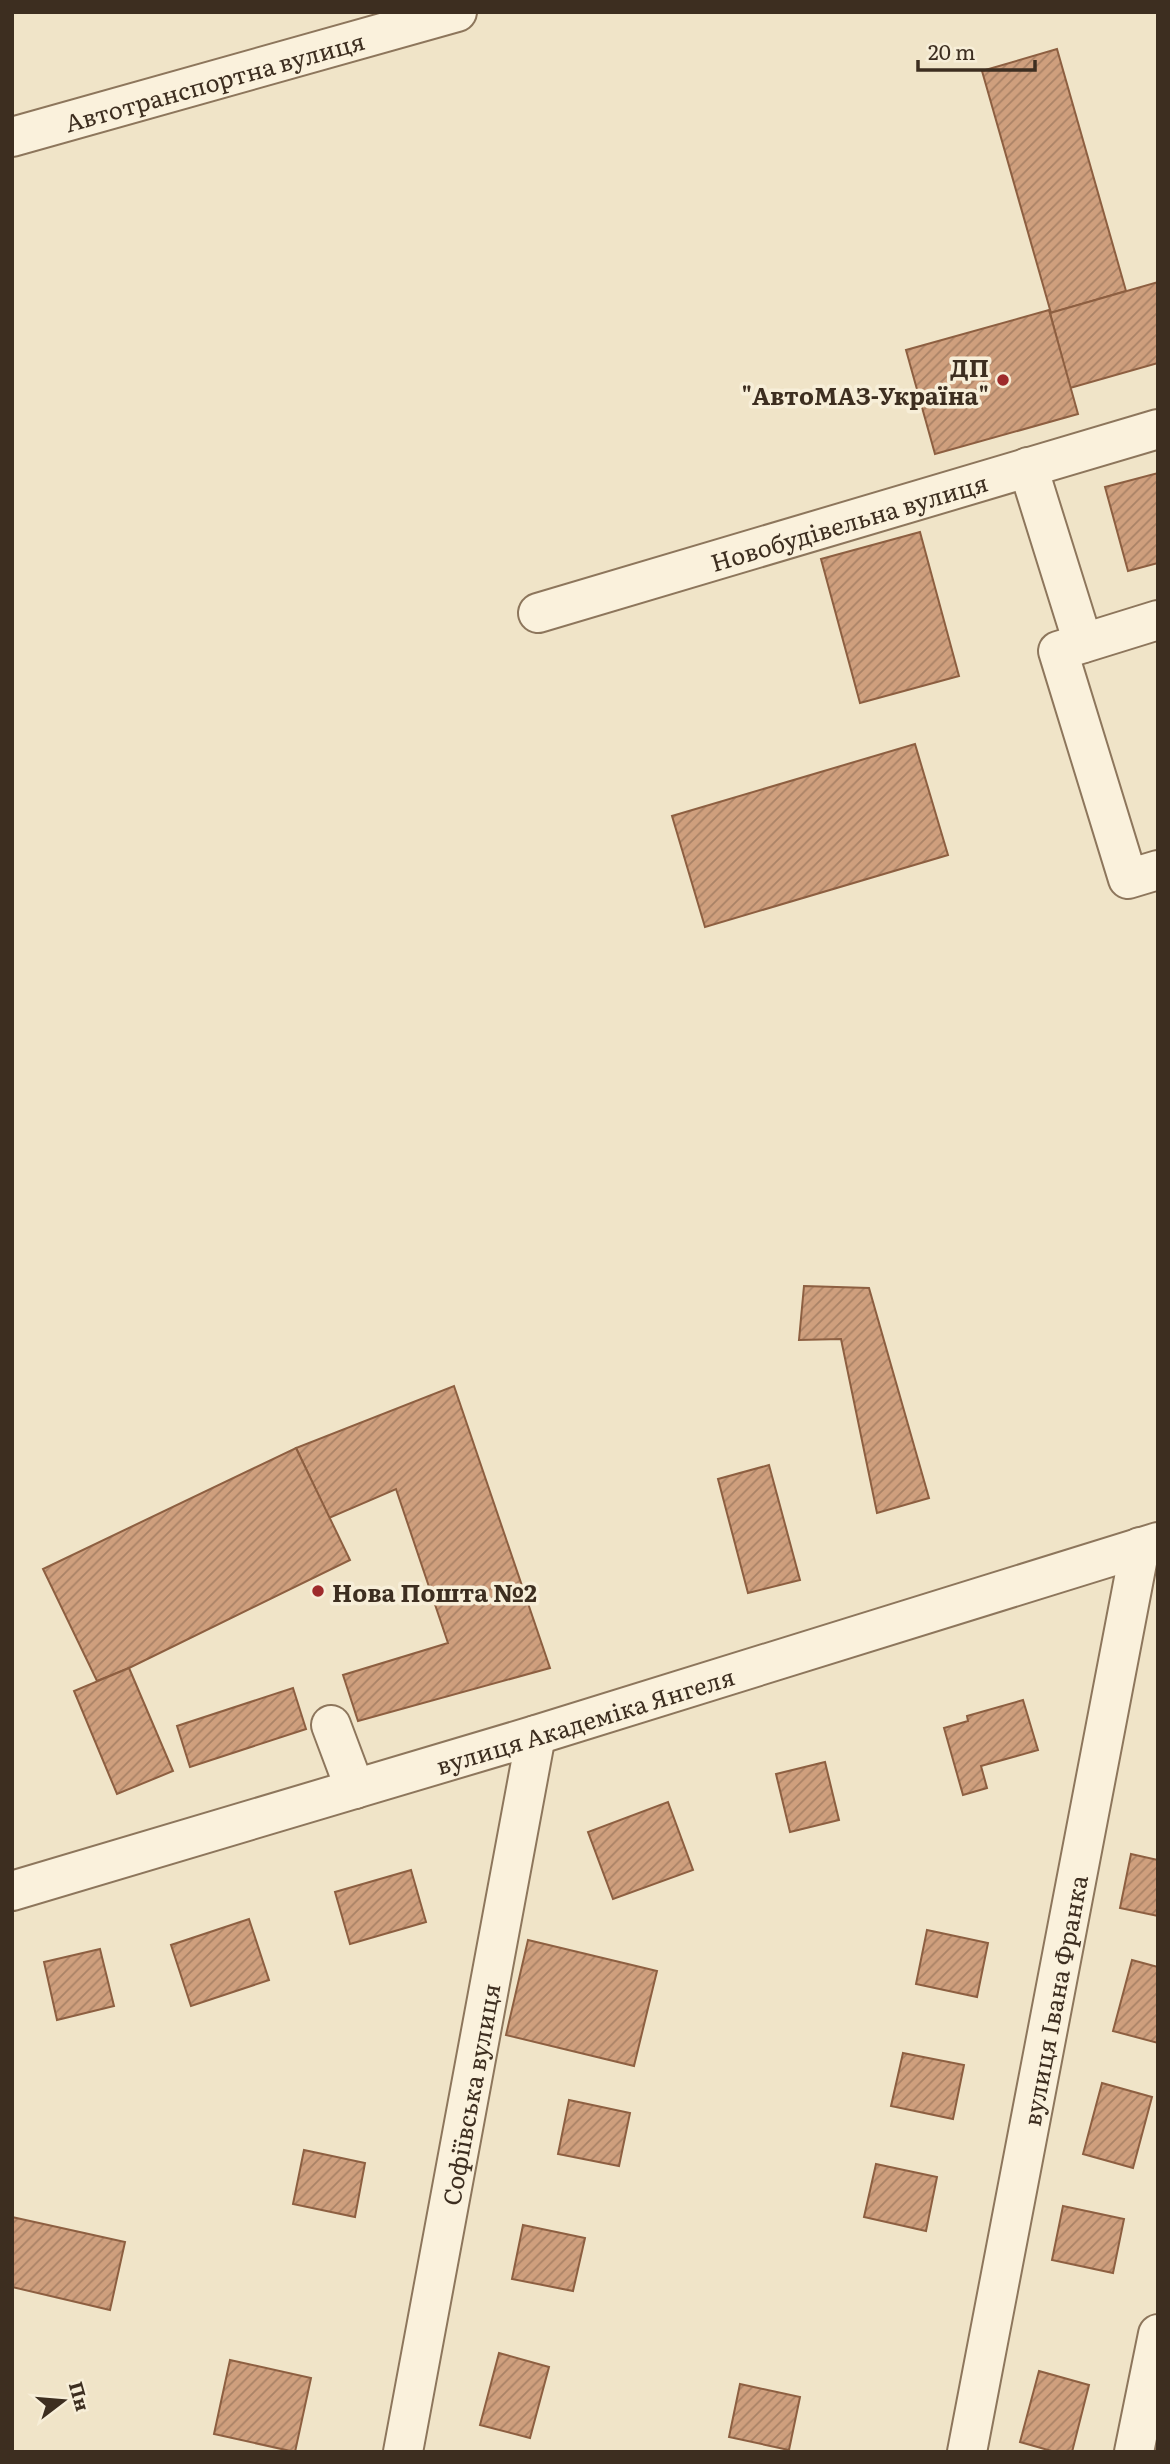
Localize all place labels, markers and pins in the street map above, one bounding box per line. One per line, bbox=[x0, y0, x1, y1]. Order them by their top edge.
place label: ДП "АвтоМАЗ-Україна" bbox=[742, 349, 989, 412]
marker: ДП "АвтоМАЗ-Україна" bbox=[995, 372, 1011, 388]
place label: Нова Пошта №2 bbox=[332, 1574, 537, 1609]
marker: Нова Пошта №2 bbox=[310, 1583, 326, 1599]

